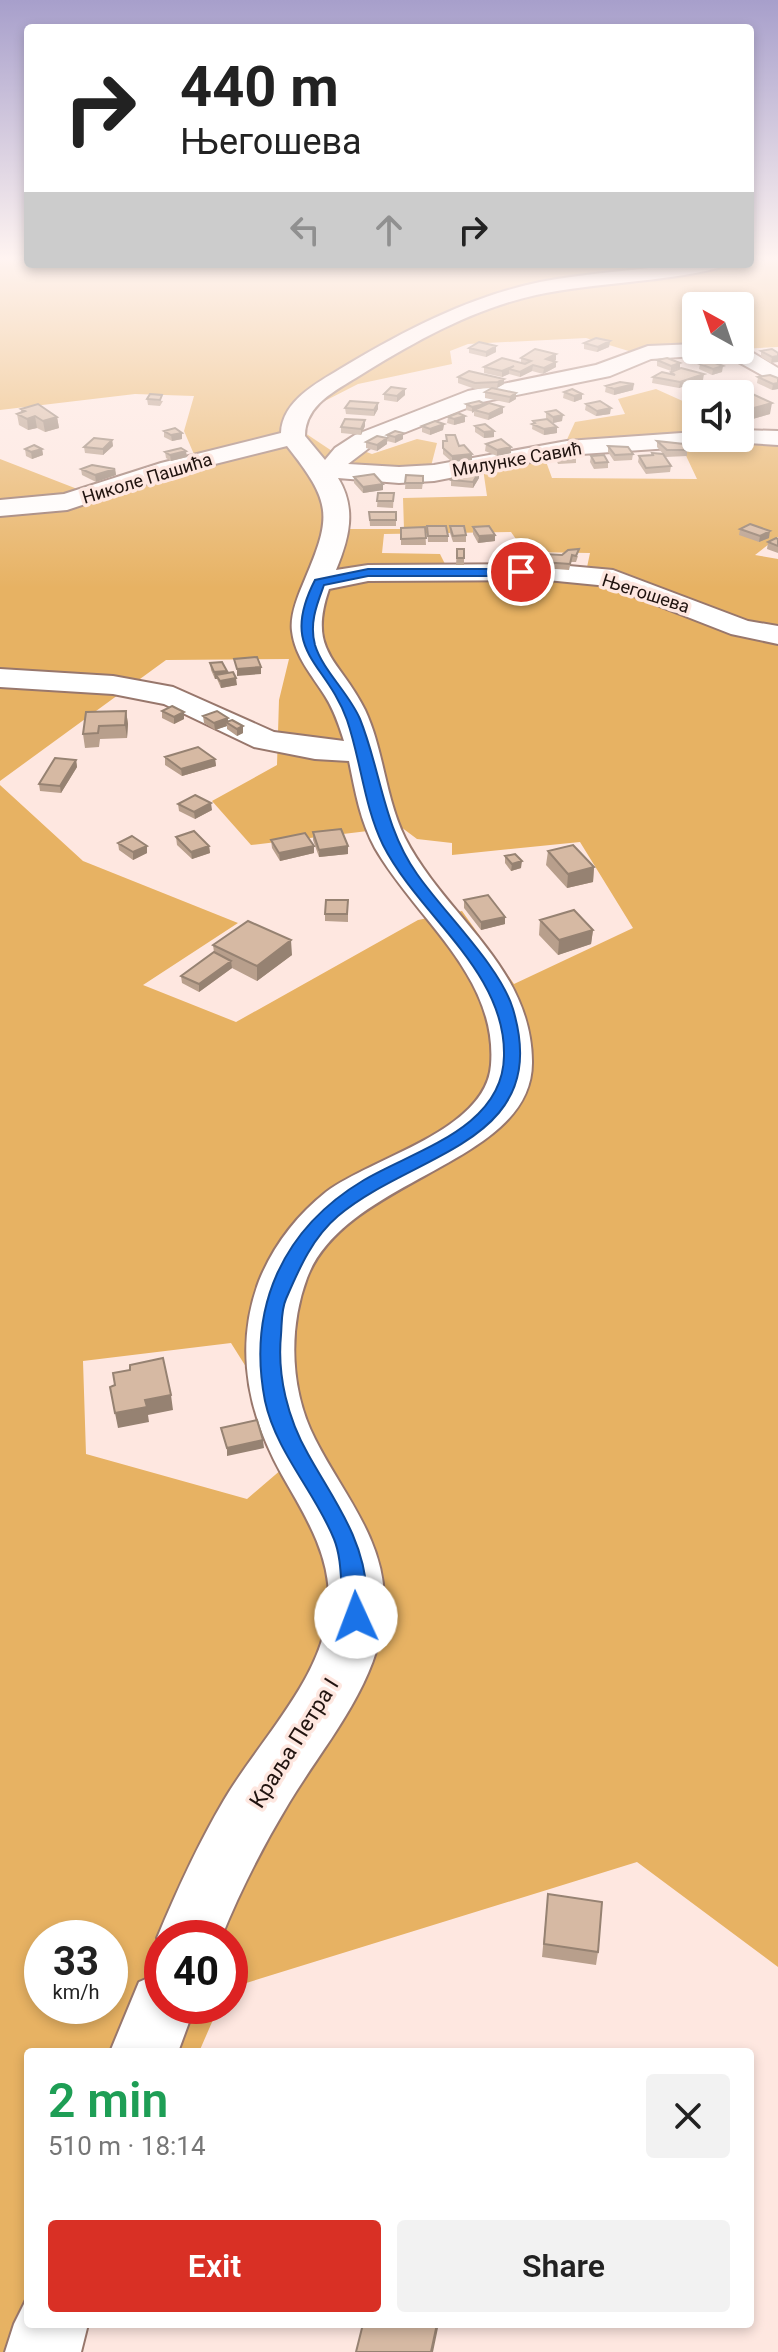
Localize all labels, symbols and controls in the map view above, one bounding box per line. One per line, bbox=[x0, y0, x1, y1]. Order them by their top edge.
text: 440 m bbox=[180, 54, 339, 120]
icon: right bbox=[48, 56, 152, 160]
text: Његошева bbox=[180, 121, 362, 163]
icon: left bbox=[283, 208, 327, 252]
icon: ahead bbox=[367, 208, 411, 252]
icon: right bbox=[451, 208, 495, 252]
north arrow bbox=[682, 292, 754, 364]
map controls bbox=[682, 292, 754, 452]
button: sound bbox=[682, 380, 754, 452]
street label: Милунке Савић bbox=[450, 437, 584, 481]
street label: Николе Пашића bbox=[79, 448, 215, 508]
pin bbox=[487, 538, 555, 606]
icon: arrive bbox=[499, 550, 543, 594]
street label: Његошева bbox=[600, 569, 692, 617]
position arrow bbox=[314, 1575, 398, 1659]
street label: Краља Петра I bbox=[244, 1674, 344, 1812]
speed limit sign: 40 bbox=[144, 1920, 248, 2024]
text: 33 bbox=[53, 1938, 99, 1985]
text: km/h bbox=[53, 1980, 99, 2004]
text: 2 min bbox=[48, 2072, 168, 2129]
button: close bbox=[646, 2074, 730, 2158]
text: 510 m · 18:14 bbox=[48, 2131, 206, 2161]
button: Exit bbox=[48, 2220, 381, 2312]
button: Share bbox=[397, 2220, 730, 2312]

